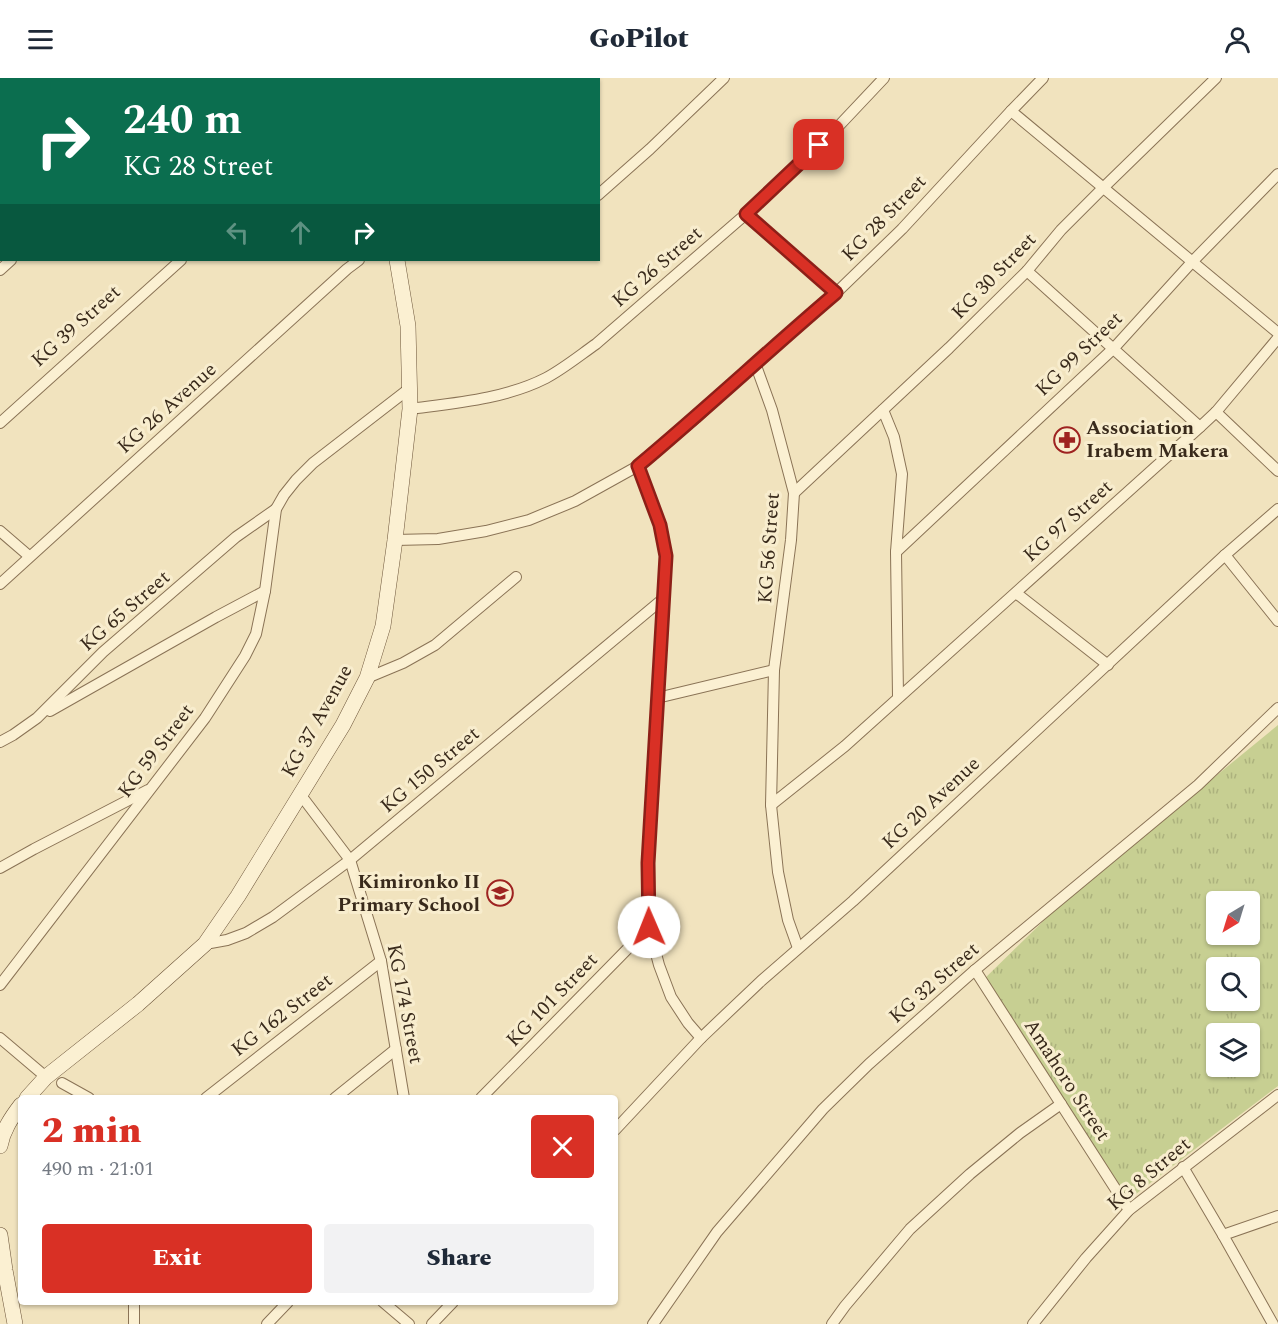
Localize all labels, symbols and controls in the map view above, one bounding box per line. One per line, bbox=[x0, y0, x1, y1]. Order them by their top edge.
text: GoPilot bbox=[589, 18, 689, 60]
icon: menu bbox=[24, 23, 57, 56]
icon: person bbox=[1221, 23, 1254, 56]
text: 240 m bbox=[123, 89, 242, 152]
icon: right bbox=[24, 102, 102, 180]
pin bbox=[793, 119, 844, 170]
icon: arrive bbox=[802, 128, 835, 161]
text: KG 28 Street bbox=[123, 146, 273, 188]
street label: KG 28 Street bbox=[835, 168, 933, 268]
icon: left bbox=[221, 216, 254, 249]
icon: ahead bbox=[284, 216, 317, 249]
icon: right bbox=[347, 216, 380, 249]
street label: KG 26 Street bbox=[605, 219, 709, 315]
street label: KG 30 Street bbox=[945, 226, 1043, 326]
street label: KG 39 Street bbox=[25, 278, 127, 374]
street label: KG 99 Street bbox=[1029, 305, 1129, 403]
street label: KG 26 Avenue bbox=[111, 355, 223, 461]
place label: Association Irabem Makera bbox=[1086, 413, 1229, 466]
pharmacy icon: Association Irabem Makera bbox=[1052, 425, 1082, 455]
street label: KG 97 Street bbox=[1017, 473, 1119, 569]
street label: KG 56 Street bbox=[750, 491, 788, 605]
street label: KG 65 Street bbox=[73, 563, 177, 659]
street label: KG 37 Avenue bbox=[274, 659, 360, 783]
street label: KG 59 Street bbox=[110, 697, 202, 805]
street label: KG 150 Street bbox=[374, 719, 486, 821]
street label: KG 20 Avenue bbox=[875, 749, 987, 857]
place label: Kimironko II Primary School bbox=[337, 867, 480, 920]
school or university icon: Kimironko II Primary School bbox=[485, 878, 515, 908]
north arrow bbox=[1206, 891, 1260, 945]
map controls bbox=[1206, 891, 1260, 1077]
position arrow bbox=[617, 895, 681, 959]
street label: KG 32 Street bbox=[882, 935, 986, 1031]
street label: KG 174 Street bbox=[379, 942, 431, 1066]
street label: KG 101 Street bbox=[499, 946, 605, 1054]
button: search bbox=[1206, 957, 1260, 1011]
street label: KG 162 Street bbox=[225, 966, 339, 1064]
street label: Amahoro Street bbox=[1016, 1013, 1118, 1147]
button: layers bbox=[1206, 1023, 1260, 1077]
text: 2 min bbox=[42, 1104, 142, 1159]
button: close bbox=[531, 1115, 594, 1178]
street label: KG 8 Street bbox=[1101, 1130, 1197, 1218]
text: 490 m · 21:01 bbox=[42, 1154, 154, 1184]
button: Exit bbox=[42, 1224, 312, 1293]
button: Share bbox=[324, 1224, 594, 1293]

